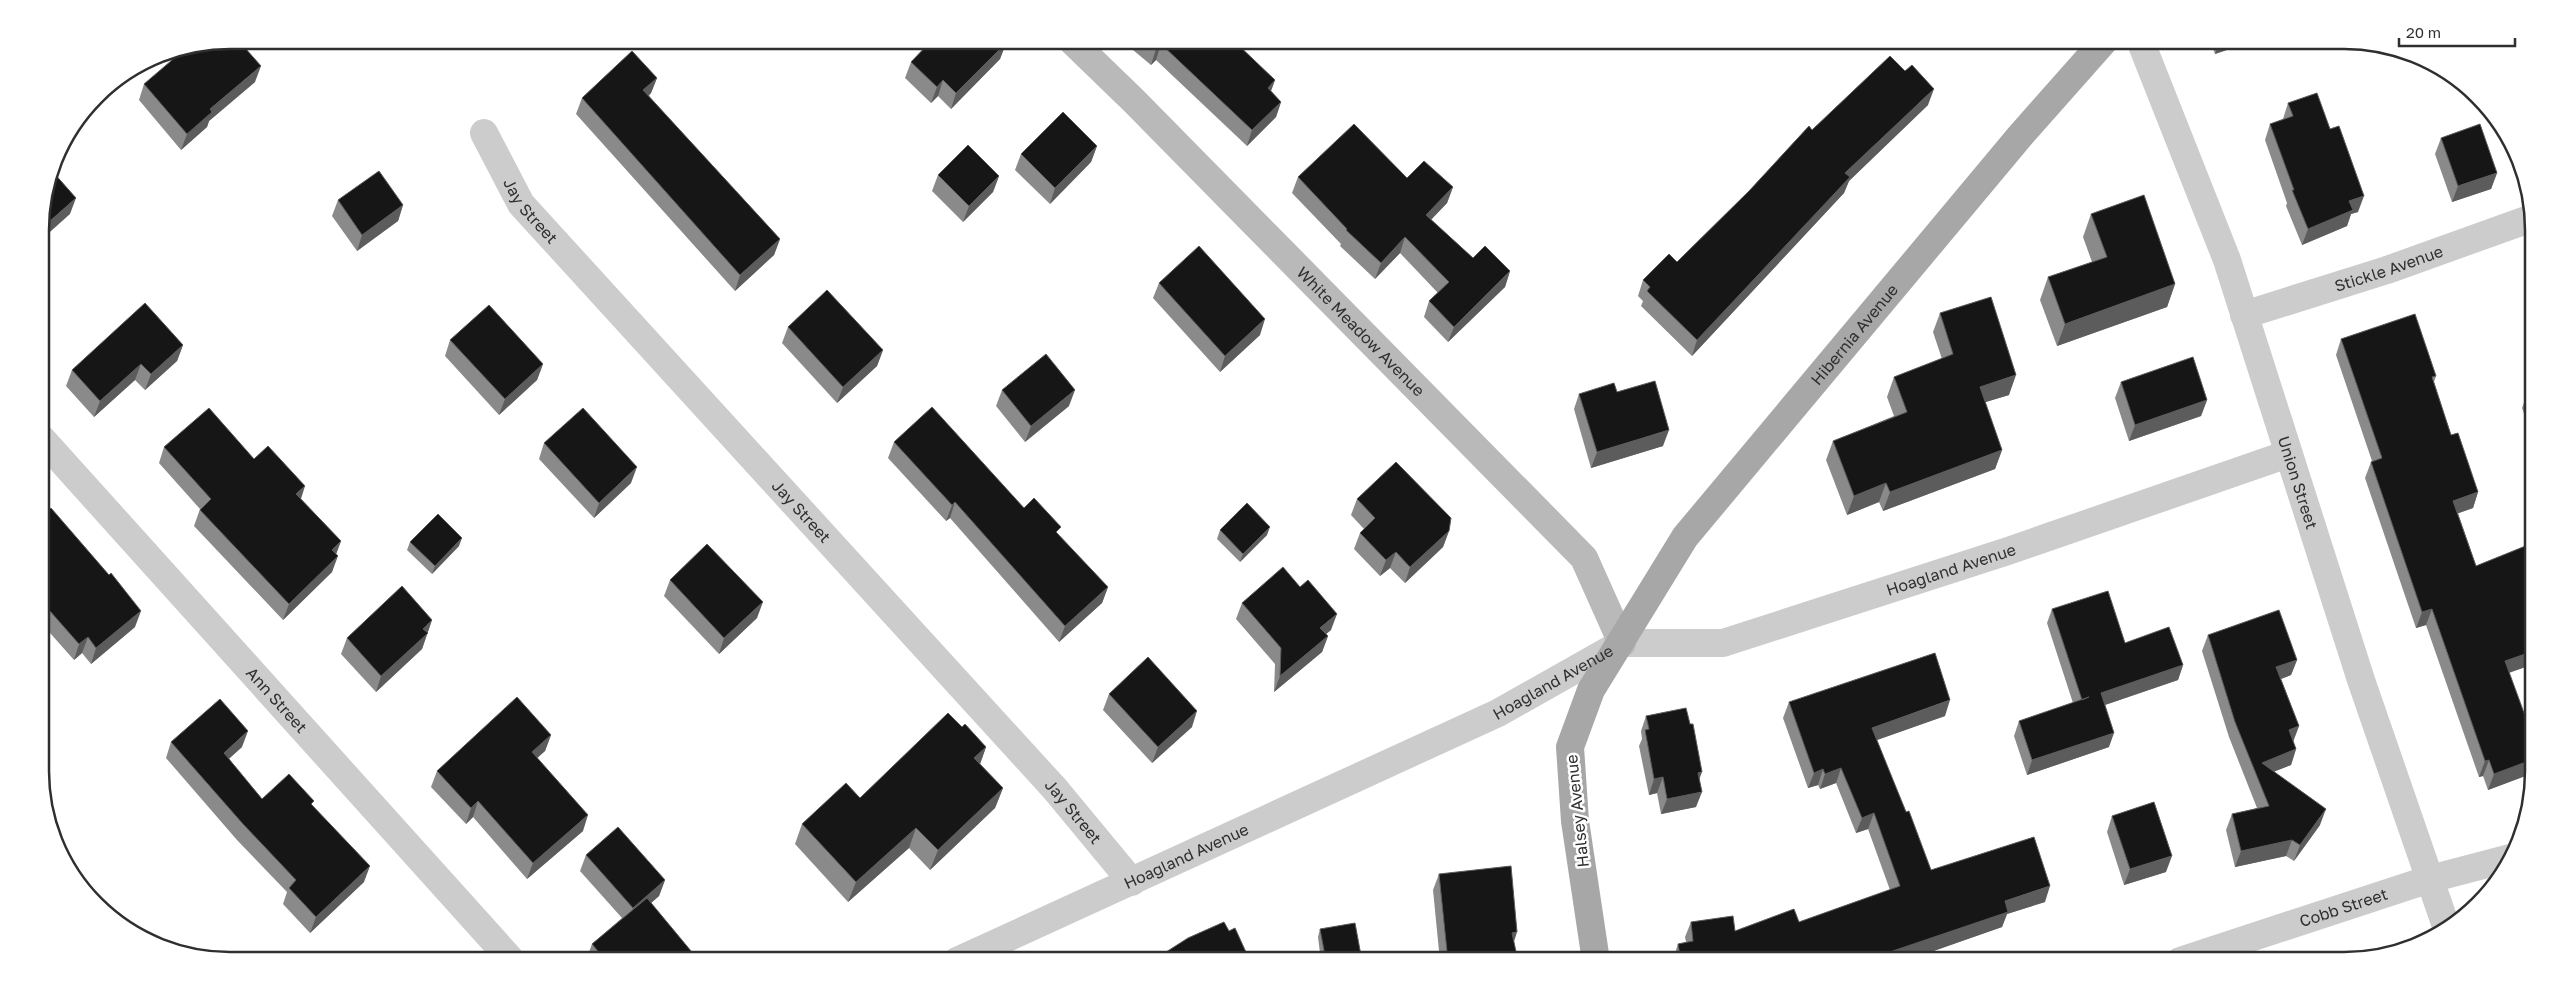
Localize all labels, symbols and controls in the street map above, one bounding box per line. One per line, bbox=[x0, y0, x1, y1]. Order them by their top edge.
scale bar bbox=[2399, 15, 2515, 47]
text: 20 m bbox=[2406, 23, 2441, 41]
street label: Jay Street bbox=[499, 174, 562, 248]
street label: Stickle Avenue bbox=[2332, 241, 2446, 296]
street label: White Meadow Avenue bbox=[1293, 262, 1429, 400]
street label: Hibernia Avenue bbox=[1806, 280, 1902, 389]
street label: Union Street bbox=[2274, 433, 2322, 531]
street label: Jay Street bbox=[768, 476, 835, 547]
street label: Hoagland Avenue bbox=[1884, 539, 2018, 600]
street label: Hoagland Avenue bbox=[1489, 640, 1616, 724]
street label: Ann Street bbox=[242, 663, 312, 737]
street label: Halsey Avenue bbox=[1561, 754, 1593, 868]
street label: Jay Street bbox=[1041, 775, 1106, 848]
street label: Hoagland Avenue bbox=[1121, 819, 1252, 893]
street label: Cobb Street bbox=[2297, 884, 2390, 931]

